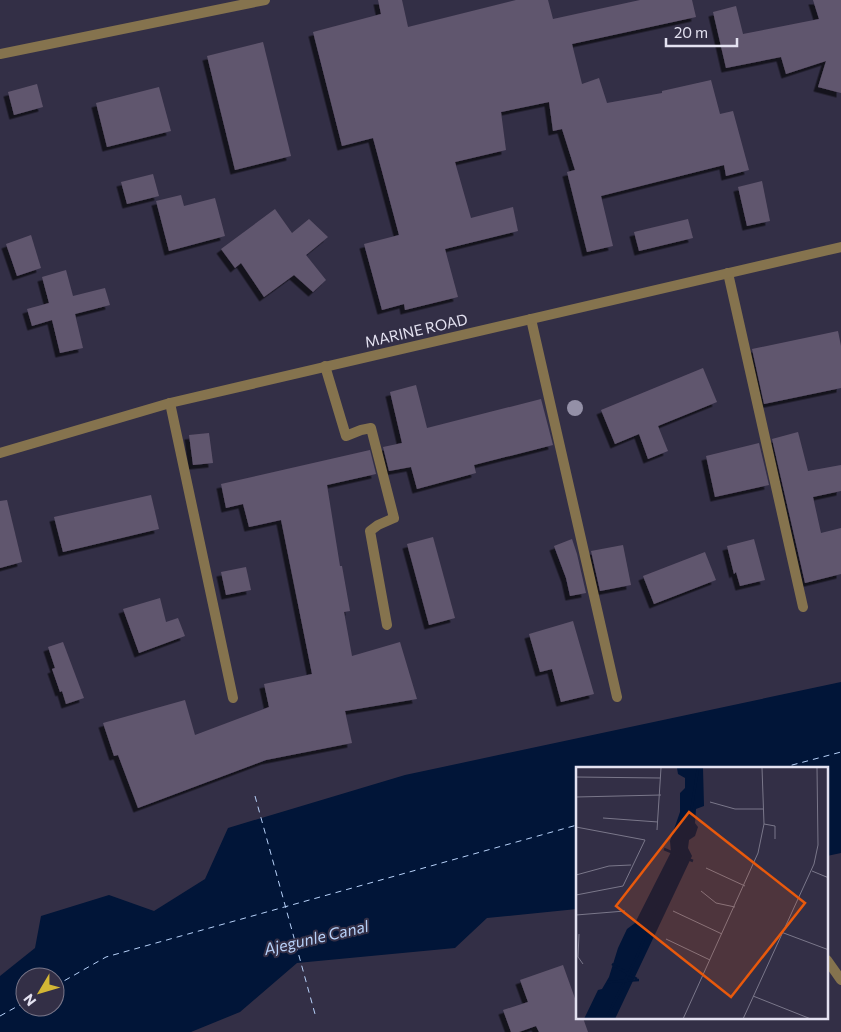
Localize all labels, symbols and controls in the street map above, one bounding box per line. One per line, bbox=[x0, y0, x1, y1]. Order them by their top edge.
scale bar bbox=[666, 15, 737, 47]
text: 20 m bbox=[674, 23, 708, 41]
street label: MARINE ROAD bbox=[363, 309, 469, 351]
inset map bbox=[576, 767, 828, 1020]
water label: Ajegunle Canal bbox=[261, 916, 371, 959]
north arrow bbox=[15, 967, 65, 1017]
text: N bbox=[19, 991, 39, 1010]

